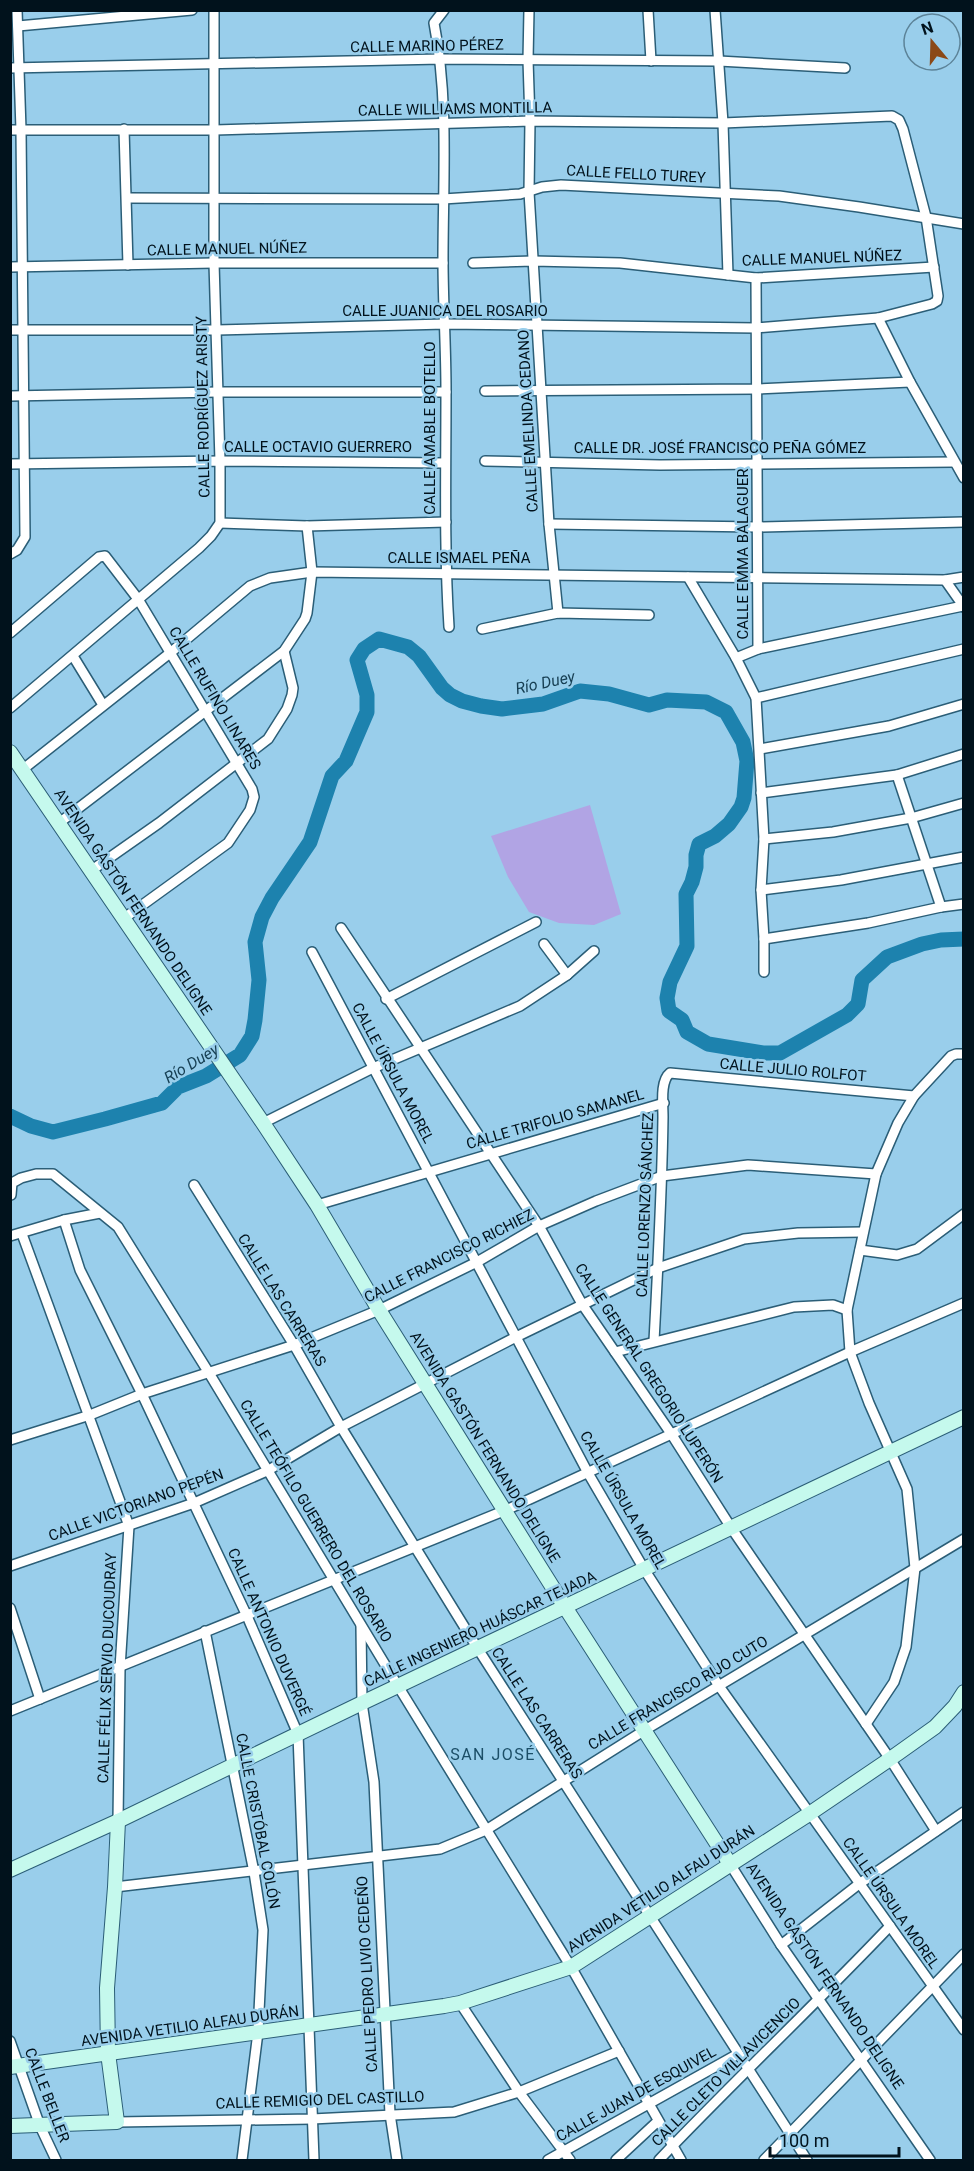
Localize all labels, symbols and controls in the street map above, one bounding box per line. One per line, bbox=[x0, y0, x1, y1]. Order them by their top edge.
north arrow bbox=[902, 12, 962, 72]
text: N bbox=[919, 17, 936, 39]
street label: CALLE MARINO PÉREZ bbox=[350, 36, 504, 56]
street label: CALLE WILLIAMS MONTILLA bbox=[358, 98, 552, 120]
street label: CALLE FELLO TUREY bbox=[566, 161, 706, 187]
street label: CALLE MANUEL NÚÑEZ bbox=[147, 239, 307, 259]
street label: CALLE MANUEL NÚÑEZ bbox=[742, 246, 902, 270]
street label: CALLE JUANICA DEL ROSARIO bbox=[342, 302, 548, 320]
street label: CALLE RODRÍGUEZ ARISTY bbox=[192, 316, 214, 498]
street label: CALLE EMELINDA CEDANO bbox=[514, 329, 542, 513]
street label: CALLE AMABLE BOTELLO bbox=[421, 341, 439, 515]
street label: CALLE OCTAVIO GUERRERO bbox=[224, 438, 412, 456]
street label: CALLE DR. JOSÉ FRANCISCO PEÑA GÓMEZ bbox=[574, 439, 866, 457]
street label: CALLE EMMA BALAGUER bbox=[734, 468, 752, 640]
street label: CALLE ISMAEL PEÑA bbox=[388, 549, 531, 567]
street label: CALLE RUFINO LINARES bbox=[165, 623, 265, 773]
water label: Río Duey bbox=[514, 667, 577, 698]
street label: AVENIDA GASTÓN FERNANDO DELIGNE bbox=[50, 786, 216, 1019]
street label: CALLE ÚRSULA MOREL bbox=[348, 1000, 438, 1146]
water label: Río Duey bbox=[160, 1039, 223, 1087]
street label: CALLE JULIO ROLFOT bbox=[719, 1055, 867, 1085]
street label: CALLE TRIFOLIO SAMANEL bbox=[464, 1085, 646, 1153]
street label: CALLE LORENZO SÁNCHEZ bbox=[633, 1112, 657, 1298]
street label: CALLE FRANCISCO RICHIEZ bbox=[361, 1205, 537, 1307]
street label: CALLE LAS CARRERAS bbox=[234, 1230, 330, 1370]
street label: CALLE GENERAL GREGORIO LUPERÓN bbox=[571, 1260, 727, 1486]
street label: AVENIDA GASTÓN FERNANDO DELIGNE bbox=[406, 1328, 564, 1566]
street label: CALLE TEÓFILO GUERRERO DEL ROSARIO bbox=[236, 1396, 396, 1646]
street label: CALLE ÚRSULA MOREL bbox=[576, 1428, 670, 1572]
street label: CALLE VICTORIANO PEPÉN bbox=[46, 1465, 226, 1545]
street label: CALLE ANTONIO DUVERGÉ bbox=[224, 1545, 314, 1719]
street label: CALLE FÉLIX SERVIO DUCOUDRAY bbox=[94, 1552, 120, 1784]
street label: CALLE INGENIERO HUÁSCAR TEJADA bbox=[361, 1567, 599, 1691]
street label: CALLE FRANCISCO RIJO CUTO bbox=[585, 1632, 771, 1754]
street label: CALLE LAS CARRERAS bbox=[488, 1644, 586, 1782]
street label: CALLE CRISTÓBAL COLÓN bbox=[232, 1732, 284, 1910]
district label: SAN JOSÉ bbox=[450, 1745, 536, 1764]
street label: AVENIDA VETILIO ALFAU DURÁN bbox=[564, 1822, 758, 1956]
street label: CALLE ÚRSULA MOREL bbox=[839, 1834, 943, 1972]
street label: AVENIDA GASTÓN FERNANDO DELIGNE bbox=[742, 1860, 908, 2093]
street label: CALLE PEDRO LIVIO CEDEÑO bbox=[353, 1875, 381, 2073]
street label: CALLE CLETO VILLAVICENCIO bbox=[648, 1994, 804, 2150]
street label: AVENIDA VETILIO ALFAU DURÁN bbox=[80, 2002, 300, 2050]
street label: CALLE JUAN DE ESQUIVEL bbox=[553, 2043, 719, 2145]
street label: CALLE BELLER bbox=[21, 2045, 73, 2145]
street label: CALLE REMIGIO DEL CASTILLO bbox=[215, 2087, 425, 2113]
scale bar bbox=[770, 2120, 899, 2158]
text: 100 m bbox=[779, 2130, 830, 2151]

